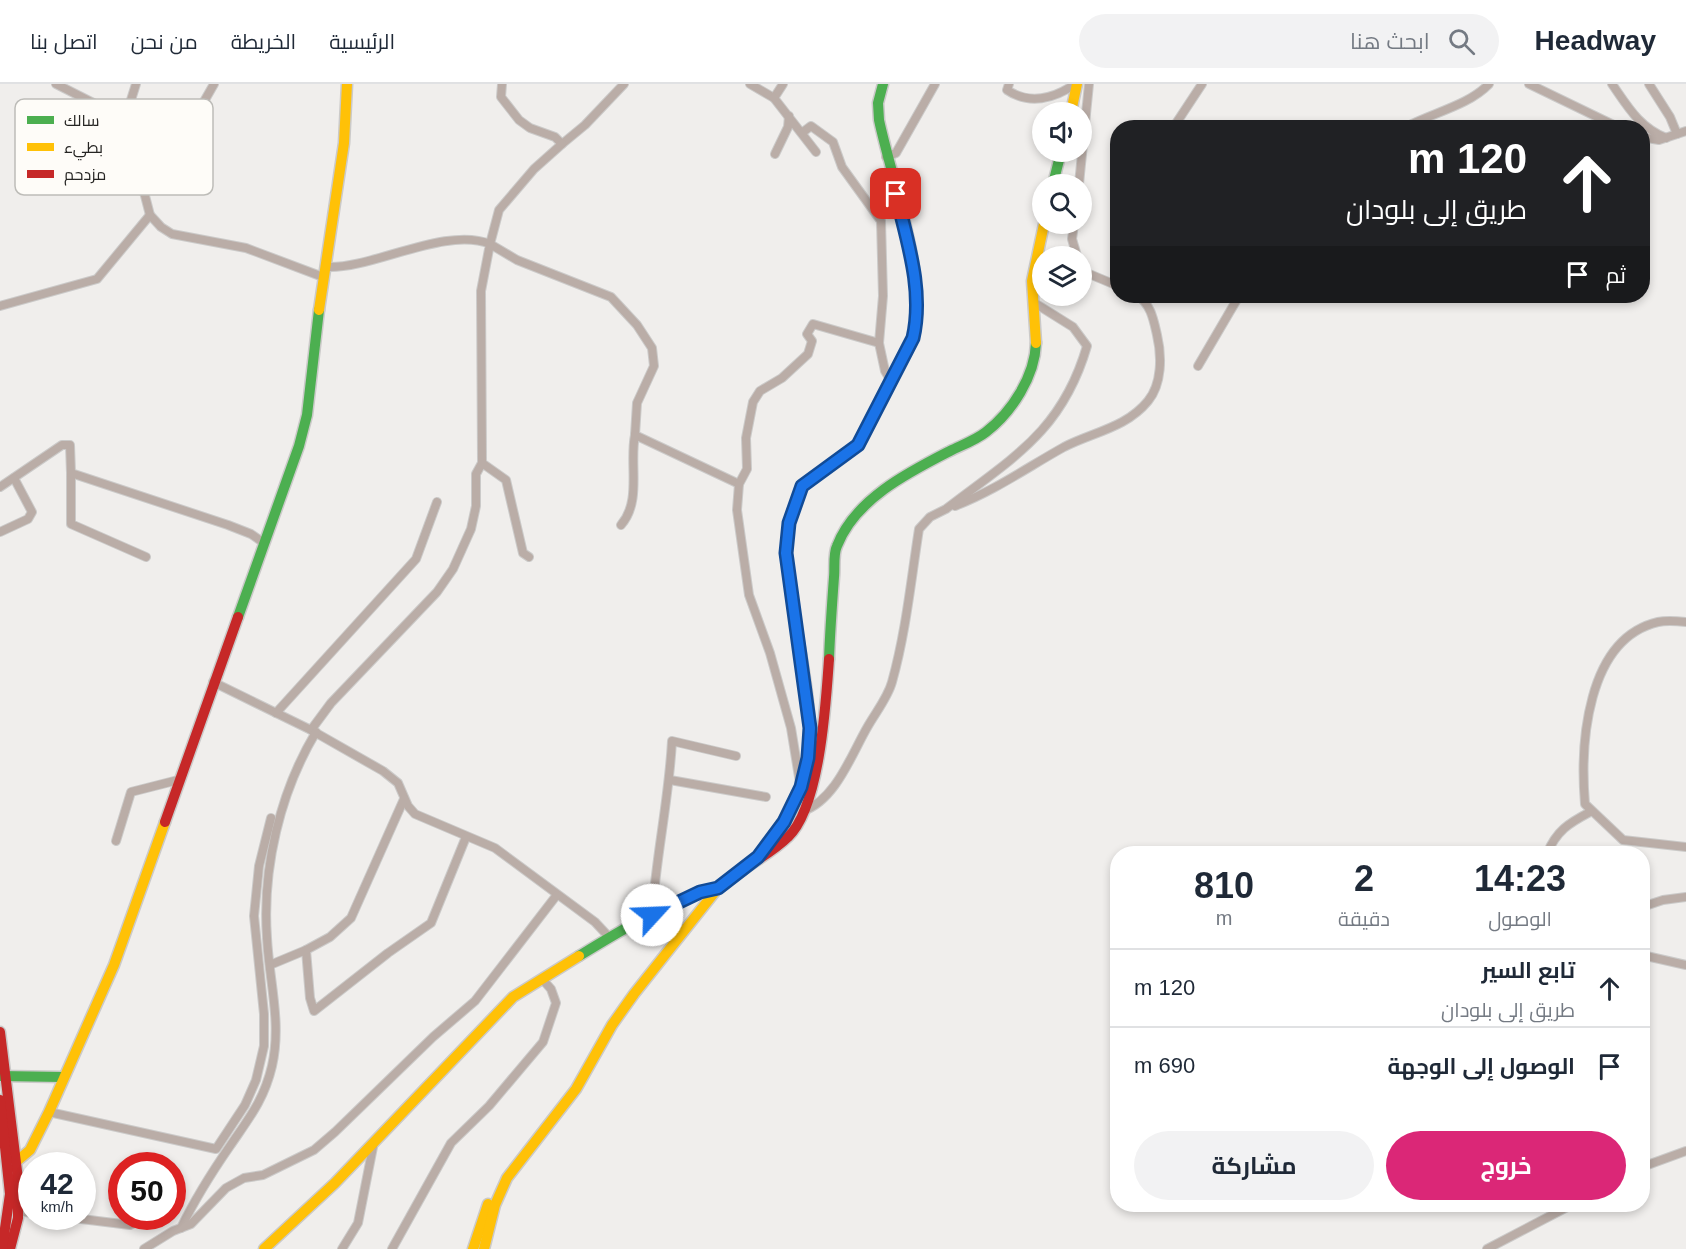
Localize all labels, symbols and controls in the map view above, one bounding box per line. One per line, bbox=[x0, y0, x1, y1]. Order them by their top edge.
search box bbox=[1079, 14, 1499, 68]
icon: search bbox=[1445, 25, 1478, 58]
text: Headway bbox=[1535, 25, 1656, 56]
text: ابحث هنا bbox=[1350, 29, 1430, 54]
text: اتصل بنا bbox=[30, 30, 98, 53]
text: من نحن bbox=[131, 30, 198, 53]
text: الخريطة bbox=[231, 30, 296, 53]
text: الرئيسية bbox=[329, 30, 395, 53]
legend bbox=[15, 99, 213, 195]
map controls bbox=[1032, 102, 1092, 306]
button: sound bbox=[1032, 102, 1092, 162]
text: سالك bbox=[64, 112, 99, 129]
text: 120 m bbox=[1408, 135, 1527, 182]
text: بطيء bbox=[64, 139, 103, 161]
icon: ahead bbox=[1548, 144, 1626, 222]
text: مزدحم bbox=[64, 166, 106, 186]
pin bbox=[870, 168, 921, 219]
button: search bbox=[1032, 174, 1092, 234]
icon: arrive bbox=[879, 177, 912, 210]
text: طريق إلى بلودان bbox=[1346, 195, 1527, 225]
button: layers bbox=[1032, 246, 1092, 306]
icon: arrive bbox=[1561, 258, 1594, 291]
text: ثم bbox=[1606, 263, 1626, 288]
text: 2 bbox=[1354, 858, 1374, 899]
text: 14:23 bbox=[1474, 858, 1566, 899]
text: 810 bbox=[1194, 865, 1254, 906]
position arrow bbox=[620, 883, 684, 947]
text: m bbox=[1216, 907, 1232, 929]
text: دقيقة bbox=[1338, 908, 1390, 930]
text: الوصول bbox=[1488, 908, 1552, 930]
text: تابع السير bbox=[1481, 958, 1575, 983]
icon: ahead bbox=[1593, 972, 1626, 1005]
text: 120 m bbox=[1134, 975, 1195, 1000]
text: طريق إلى بلودان bbox=[1441, 999, 1575, 1021]
icon: arrive bbox=[1593, 1050, 1626, 1083]
text: 690 m bbox=[1134, 1053, 1195, 1078]
text: الوصول إلى الوجهة bbox=[1388, 1054, 1575, 1079]
button: مشاركة bbox=[1134, 1131, 1374, 1200]
button: خروج bbox=[1386, 1131, 1626, 1200]
speed limit sign: 50 bbox=[108, 1152, 186, 1230]
text: 42 bbox=[40, 1167, 74, 1200]
text: km/h bbox=[41, 1198, 73, 1215]

